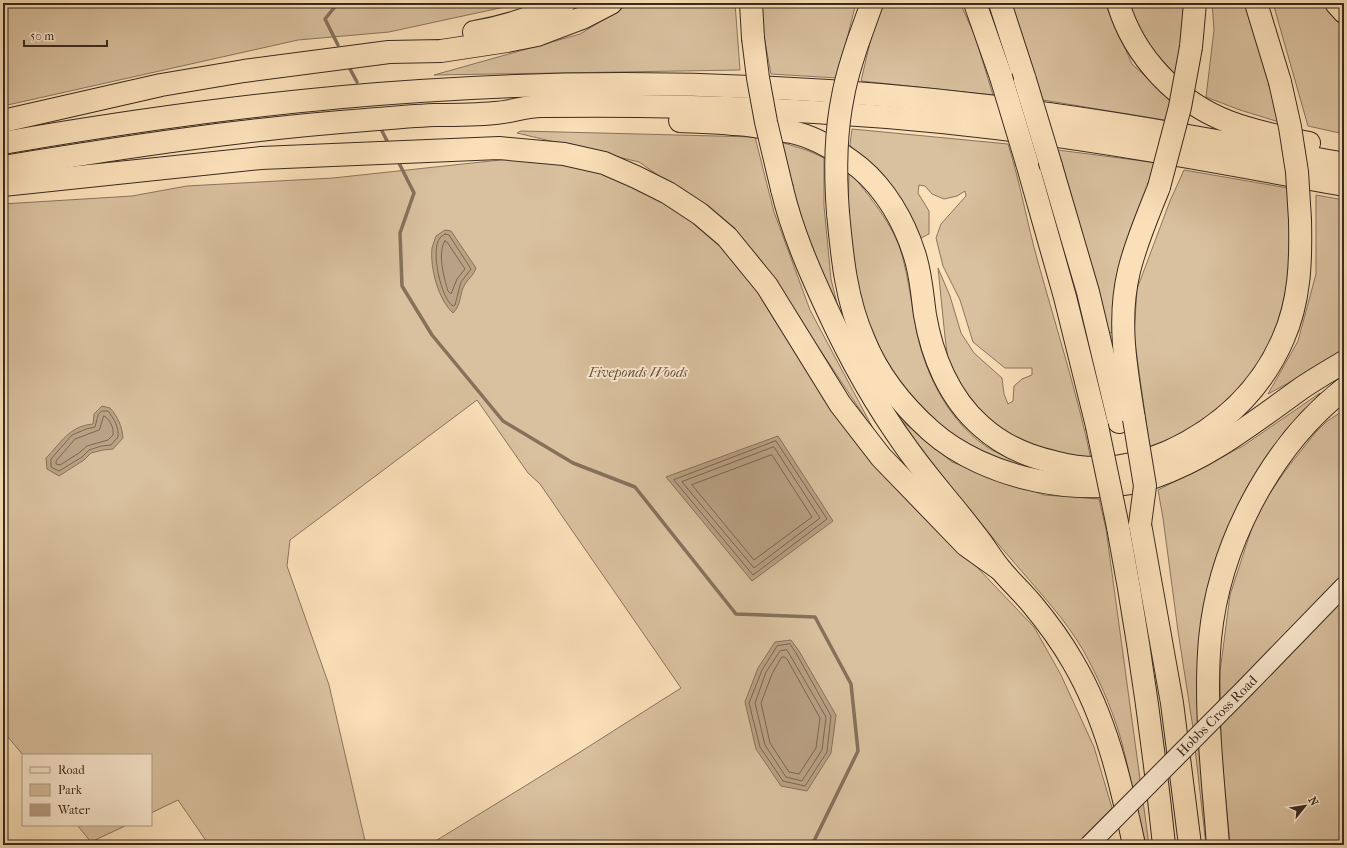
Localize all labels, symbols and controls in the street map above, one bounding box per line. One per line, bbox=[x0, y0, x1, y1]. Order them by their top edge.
scale bar bbox=[24, 22, 107, 48]
text: 50 m bbox=[30, 29, 54, 43]
park label: Fiveponds Woods bbox=[588, 364, 688, 381]
street label: Hobbs Cross Road bbox=[1173, 672, 1261, 760]
legend bbox=[22, 754, 152, 826]
text: Road bbox=[58, 763, 85, 777]
text: Park bbox=[58, 783, 83, 797]
north arrow bbox=[1285, 786, 1325, 826]
text: N bbox=[1306, 794, 1321, 809]
text: Water bbox=[57, 803, 91, 817]

